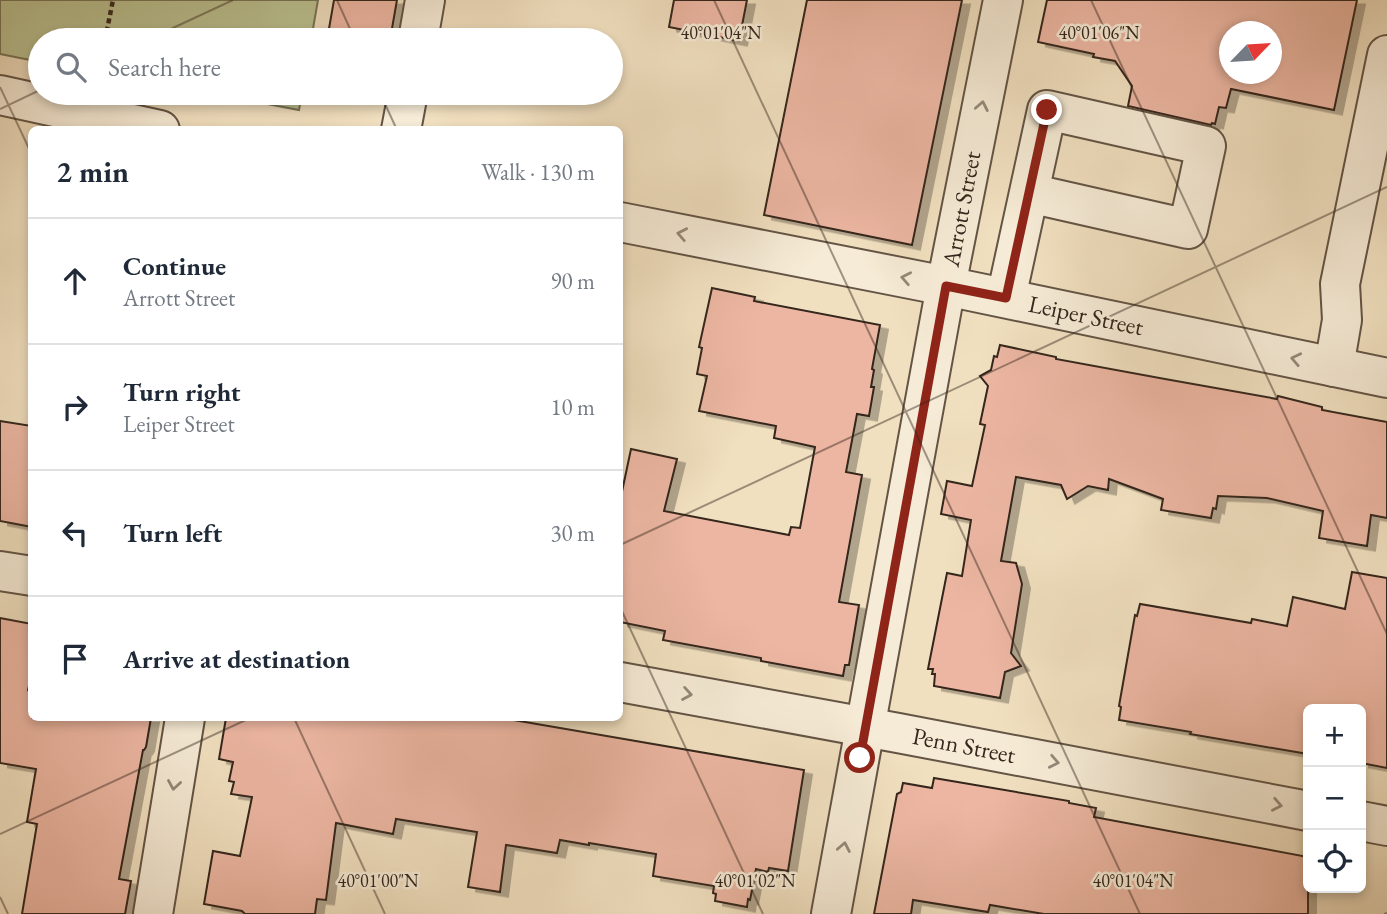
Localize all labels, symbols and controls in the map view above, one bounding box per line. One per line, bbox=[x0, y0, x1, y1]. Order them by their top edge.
text: 40°01'04"N bbox=[681, 21, 762, 44]
text: 40°01'06"N bbox=[1059, 21, 1140, 44]
north arrow bbox=[1219, 21, 1282, 84]
search box bbox=[28, 28, 623, 105]
icon: search bbox=[52, 48, 90, 86]
text: Search here bbox=[108, 50, 221, 84]
route end bbox=[1031, 94, 1062, 125]
one-way arrow bbox=[973, 100, 988, 112]
street label: Arrott Street bbox=[934, 148, 987, 270]
text: 2 min bbox=[56, 152, 129, 191]
text: Walk · 130 m bbox=[481, 157, 595, 187]
one-way arrow bbox=[676, 228, 688, 243]
text: Continue bbox=[123, 249, 226, 283]
icon: ahead bbox=[56, 262, 94, 300]
text: 90 m bbox=[550, 266, 595, 296]
one-way arrow bbox=[900, 271, 912, 286]
text: Arrott Street bbox=[123, 283, 235, 313]
street label: Leiper Street bbox=[1026, 288, 1147, 342]
one-way arrow bbox=[1290, 353, 1302, 368]
text: Turn right bbox=[123, 375, 241, 409]
icon: right bbox=[56, 388, 94, 426]
text: 10 m bbox=[550, 392, 595, 422]
text: Leiper Street bbox=[123, 409, 235, 439]
icon: left bbox=[56, 514, 94, 552]
text: Turn left bbox=[123, 516, 222, 550]
text: 30 m bbox=[550, 518, 595, 548]
icon: arrive bbox=[56, 640, 94, 678]
text: Arrive at destination bbox=[123, 642, 350, 676]
one-way arrow bbox=[681, 686, 693, 701]
map controls bbox=[1303, 704, 1366, 893]
button: + bbox=[1303, 704, 1366, 767]
street label: Penn Street bbox=[910, 720, 1019, 770]
route start bbox=[844, 742, 875, 773]
one-way arrow bbox=[1048, 754, 1060, 769]
button: − bbox=[1303, 767, 1366, 830]
one-way arrow bbox=[167, 779, 182, 791]
one-way arrow bbox=[1271, 797, 1283, 812]
button: locate bbox=[1303, 830, 1366, 893]
one-way arrow bbox=[836, 841, 851, 853]
text: 40°01'00"N bbox=[338, 869, 419, 892]
text: 40°01'02"N bbox=[715, 869, 796, 892]
text: 40°01'04"N bbox=[1093, 869, 1174, 892]

